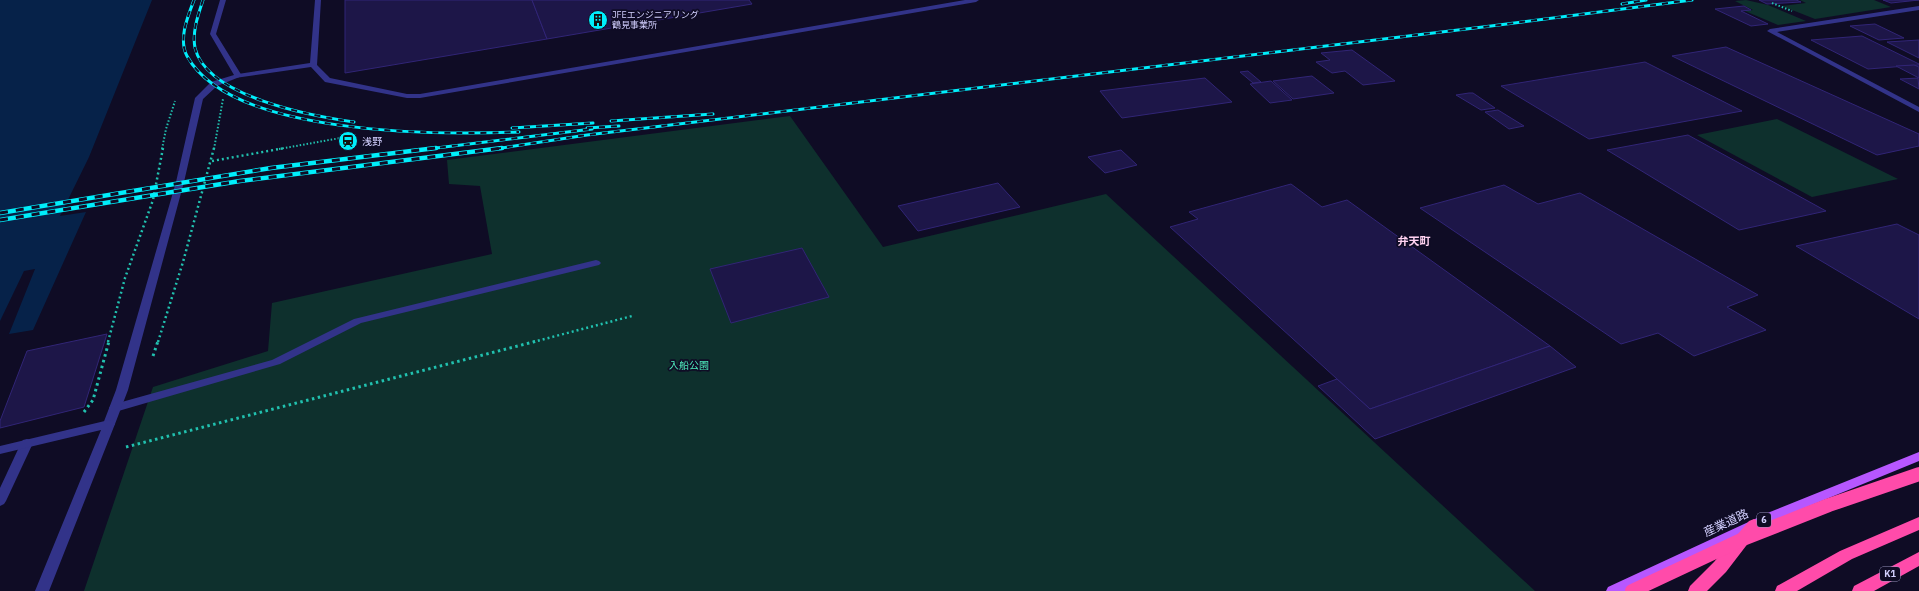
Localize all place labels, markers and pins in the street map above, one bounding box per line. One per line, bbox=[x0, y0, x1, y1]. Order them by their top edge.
building icon: JFEエンジニアリング 鶴見事業所 bbox=[587, 9, 609, 31]
place label: JFEエンジニアリング 鶴見事業所 bbox=[612, 9, 699, 30]
station icon: 浅野 bbox=[337, 130, 359, 152]
place label: 浅野 bbox=[362, 135, 382, 148]

